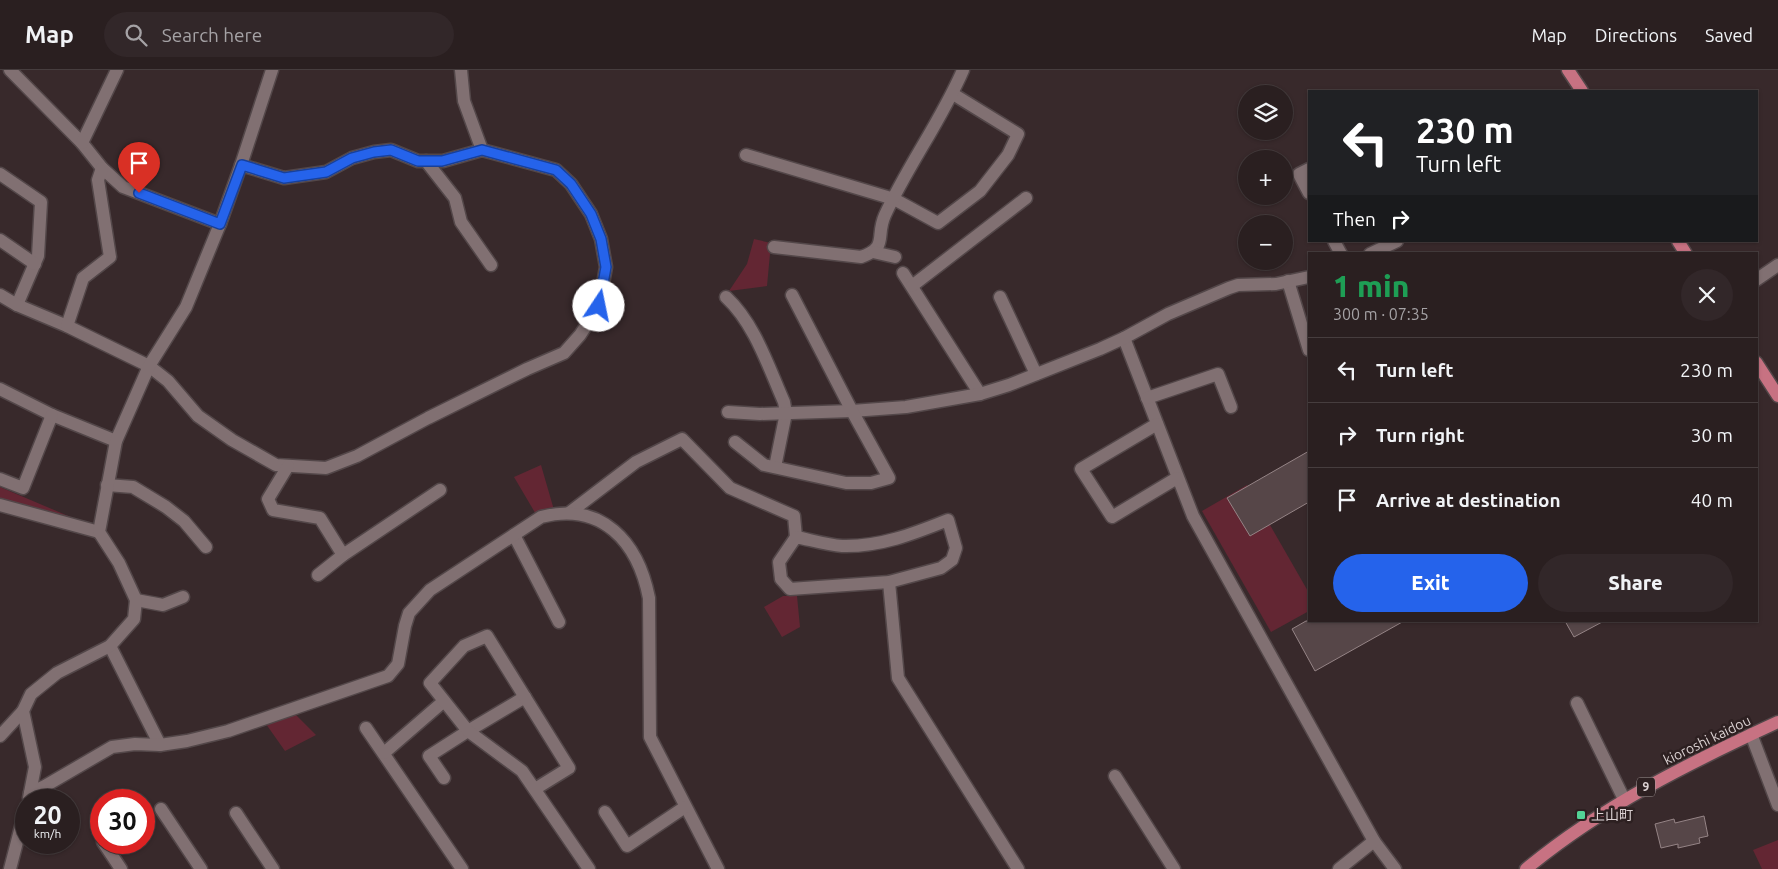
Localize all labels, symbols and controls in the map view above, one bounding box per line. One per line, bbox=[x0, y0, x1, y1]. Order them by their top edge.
search box bbox=[104, 12, 454, 57]
text: Map bbox=[25, 21, 74, 48]
icon: search bbox=[122, 21, 150, 49]
text: Search here bbox=[162, 24, 262, 46]
text: Map bbox=[1531, 25, 1567, 45]
text: Directions bbox=[1595, 25, 1677, 45]
text: Saved bbox=[1705, 25, 1753, 45]
map controls bbox=[1238, 85, 1293, 270]
button: layers bbox=[1238, 85, 1293, 140]
icon: left bbox=[1333, 110, 1398, 175]
text: 230 m bbox=[1416, 110, 1514, 150]
pin bbox=[118, 142, 160, 193]
icon: arrive bbox=[125, 149, 153, 177]
button: + bbox=[1238, 150, 1293, 205]
text: Turn left bbox=[1416, 151, 1501, 176]
icon: right bbox=[1386, 205, 1414, 233]
text: Then bbox=[1333, 208, 1376, 230]
button: − bbox=[1238, 215, 1293, 270]
text: 1 min bbox=[1333, 269, 1409, 303]
button: close bbox=[1681, 269, 1733, 321]
position arrow bbox=[572, 279, 624, 331]
text: 300 m · 07:35 bbox=[1333, 305, 1429, 323]
icon: left bbox=[1333, 356, 1361, 384]
text: Turn left bbox=[1376, 359, 1454, 381]
text: 230 m bbox=[1680, 359, 1733, 381]
icon: right bbox=[1333, 421, 1361, 449]
text: Turn right bbox=[1376, 424, 1464, 446]
text: 30 m bbox=[1691, 424, 1733, 446]
icon: arrive bbox=[1333, 486, 1361, 514]
text: Arrive at destination bbox=[1376, 489, 1561, 511]
text: 40 m bbox=[1691, 489, 1733, 511]
button: Exit bbox=[1333, 554, 1528, 612]
button: Share bbox=[1538, 554, 1733, 612]
street label: kioroshi kaidou bbox=[1661, 712, 1753, 768]
road number: 9 bbox=[1637, 778, 1655, 796]
speed limit sign: 30 bbox=[90, 789, 155, 854]
text: 20 bbox=[33, 801, 62, 829]
place label: 上山町 bbox=[1591, 807, 1633, 823]
marker: 上山町 bbox=[1575, 809, 1587, 821]
text: km/h bbox=[34, 827, 61, 840]

